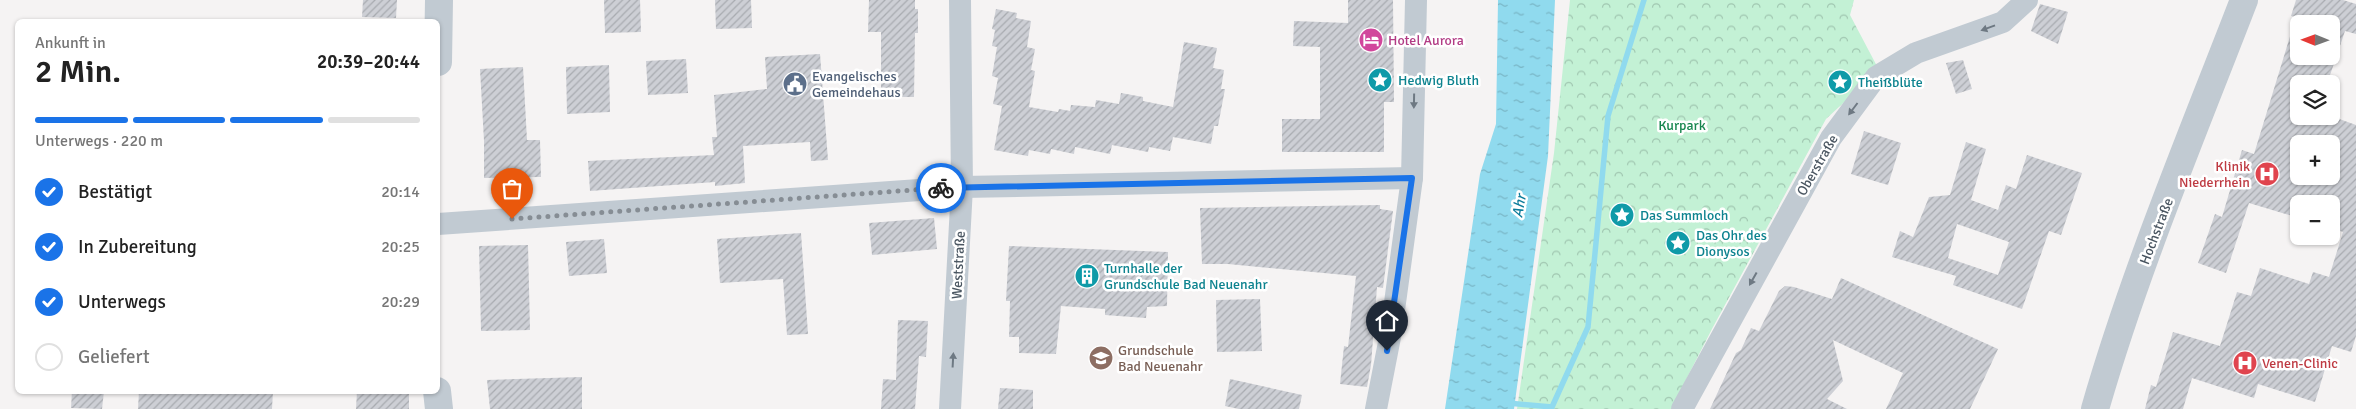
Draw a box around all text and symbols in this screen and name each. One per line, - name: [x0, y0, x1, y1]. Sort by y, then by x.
- north arrow: [2290, 15, 2340, 65]
- map controls: [2290, 15, 2340, 245]
- one-way arrow: [1980, 24, 1995, 32]
- hotel icon: Hotel Aurora: [1358, 27, 1384, 53]
- place label: Hotel Aurora: [1388, 32, 1464, 49]
- text: Ankunft in: [35, 33, 106, 53]
- text: 20:39–20:44: [317, 50, 420, 74]
- text: 2 Min.: [35, 52, 121, 91]
- place icon: Hedwig Bluth: [1367, 67, 1393, 93]
- place label: Evangelisches Gemeindehaus: [812, 68, 901, 101]
- place icon: Theißblüte: [1827, 69, 1853, 95]
- public building icon: Evangelisches Gemeindehaus: [782, 71, 808, 97]
- place label: Hedwig Bluth: [1398, 72, 1479, 89]
- place label: Theißblüte: [1858, 74, 1923, 91]
- button: layers: [2290, 75, 2340, 125]
- one-way arrow: [1410, 93, 1418, 109]
- one-way arrow: [1847, 102, 1858, 115]
- park label: Kurpark: [1658, 117, 1706, 134]
- text: Unterwegs · 220 m: [35, 131, 163, 151]
- street label: Oberstraße: [1793, 132, 1842, 199]
- button: +: [2290, 135, 2340, 185]
- place label: Klinik Niederrhein: [2179, 158, 2250, 191]
- hospital icon: Klinik Niederrhein: [2254, 161, 2280, 187]
- courier: [916, 163, 966, 213]
- pin: [491, 168, 533, 219]
- icon: bike: [927, 174, 955, 202]
- icon: bag: [498, 175, 526, 203]
- icon: check: [35, 178, 63, 206]
- text: Bestätigt: [78, 180, 152, 204]
- text: 20:14: [381, 182, 420, 202]
- water label: Ahr: [1508, 191, 1530, 219]
- button: −: [2290, 195, 2340, 245]
- street label: Hochstraße: [2136, 196, 2177, 267]
- place icon: Das Summloch: [1609, 202, 1635, 228]
- place label: Das Summloch: [1640, 207, 1728, 224]
- place label: Das Ohr des Dionysos: [1696, 227, 1767, 260]
- street label: Weststraße: [948, 230, 969, 300]
- place icon: Das Ohr des Dionysos: [1665, 230, 1691, 256]
- icon: check: [35, 233, 63, 261]
- text: In Zubereitung: [78, 235, 197, 259]
- text: 20:25: [381, 237, 420, 257]
- place label: Turnhalle der Grundschule Bad Neuenahr: [1104, 260, 1268, 293]
- building icon: Turnhalle der Grundschule Bad Neuenahr: [1074, 263, 1100, 289]
- one-way arrow: [1749, 272, 1757, 286]
- icon: check: [35, 288, 63, 316]
- text: Unterwegs: [78, 290, 166, 314]
- text: 20:29: [381, 292, 420, 312]
- pin: [1366, 300, 1408, 351]
- icon: home: [1373, 307, 1401, 335]
- place label: Grundschule Bad Neuenahr: [1118, 342, 1204, 375]
- text: Geliefert: [78, 345, 150, 369]
- school or university icon: Grundschule Bad Neuenahr: [1088, 345, 1114, 371]
- hospital icon: Venen-Clinic: [2232, 350, 2258, 376]
- one-way arrow: [949, 352, 957, 368]
- place label: Venen-Clinic: [2262, 355, 2338, 372]

